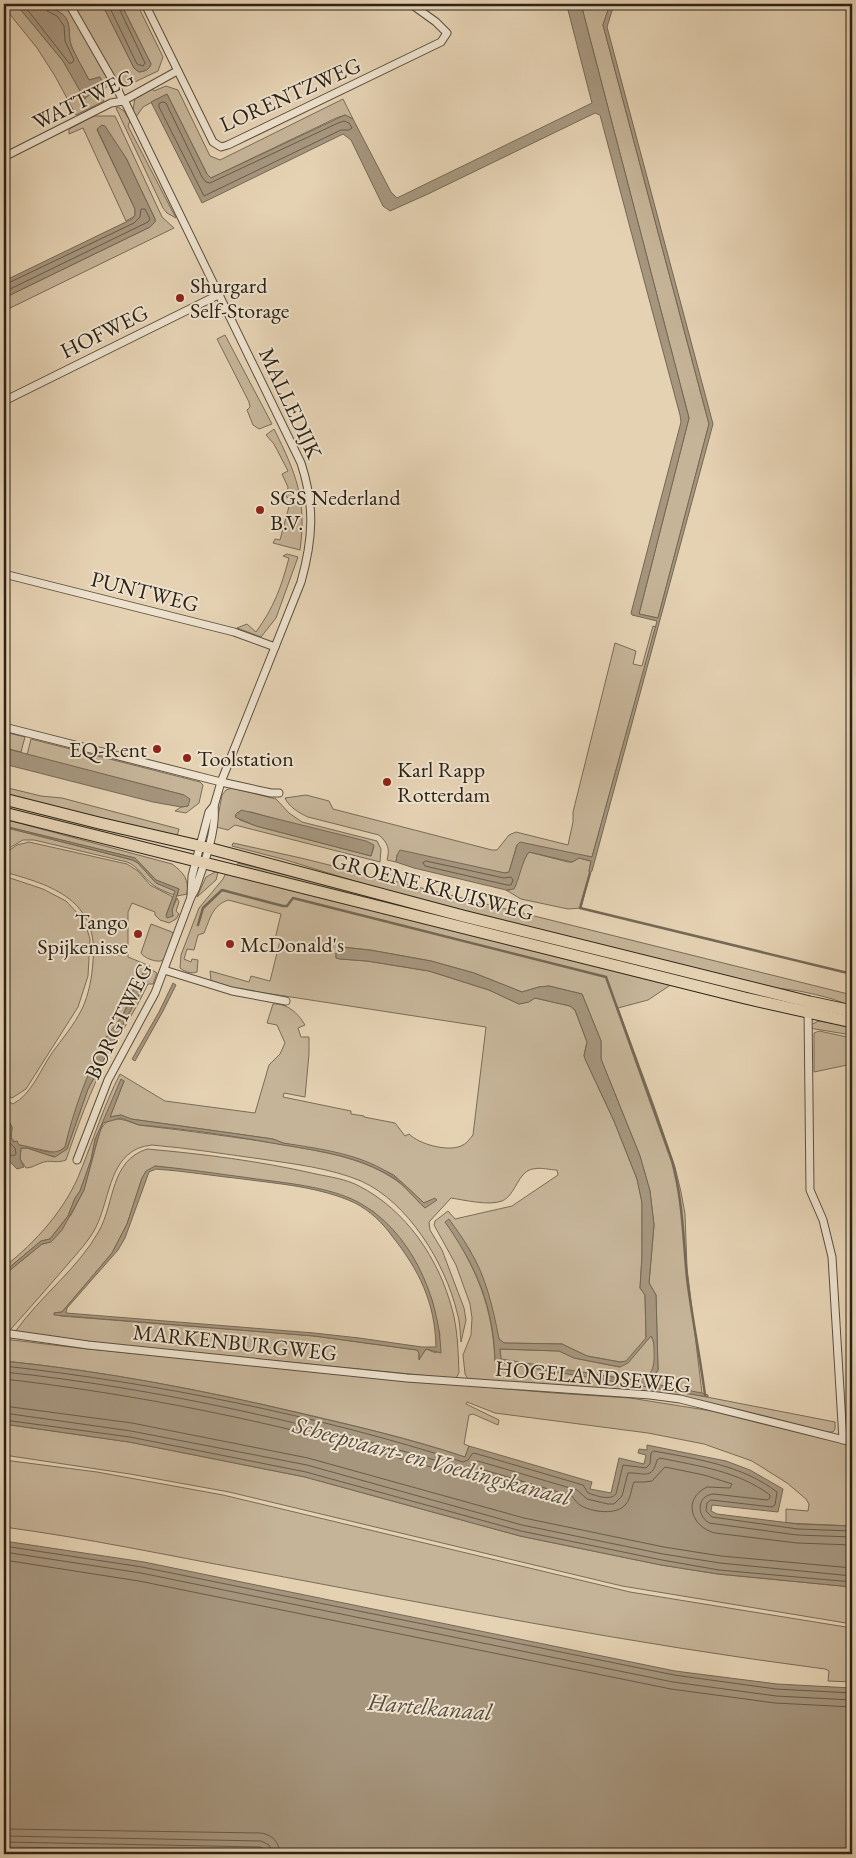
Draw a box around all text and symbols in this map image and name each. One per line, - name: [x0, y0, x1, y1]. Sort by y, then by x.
- street label: LORENTZWEG: [215, 50, 365, 139]
- street label: WATTWEG: [28, 62, 139, 136]
- place label: Shurgard Self-Storage: [190, 271, 290, 325]
- marker: Shurgard Self-Storage: [174, 292, 186, 304]
- street label: HOFWEG: [55, 298, 153, 365]
- street label: MALLEDIJK: [252, 343, 329, 464]
- place label: SGS Nederland B.V.: [270, 483, 401, 537]
- marker: SGS Nederland B.V.: [254, 504, 266, 516]
- street label: PUNTWEG: [88, 564, 202, 619]
- place label: EQ-Rent: [69, 735, 147, 764]
- marker: EQ-Rent: [151, 743, 163, 755]
- place label: Toolstation: [197, 744, 294, 773]
- marker: Toolstation: [181, 752, 193, 764]
- place label: Karl Rapp Rotterdam: [397, 755, 490, 809]
- marker: Karl Rapp Rotterdam: [381, 776, 393, 788]
- street label: GROENE KRUISWEG: [328, 846, 537, 927]
- place label: Tango Spijkenisse: [37, 907, 128, 961]
- marker: Tango Spijkenisse: [132, 928, 144, 940]
- place label: McDonald's: [240, 930, 344, 959]
- marker: McDonald's: [224, 938, 236, 950]
- street label: BORGTWEG: [78, 958, 159, 1084]
- street label: MARKENBURGWEG: [131, 1317, 338, 1368]
- street label: HOGELANDSEWEG: [494, 1353, 692, 1400]
- water label: Scheepvaart- en Voedingskanaal: [289, 1408, 576, 1513]
- water label: Hartelkanaal: [366, 1686, 494, 1727]

